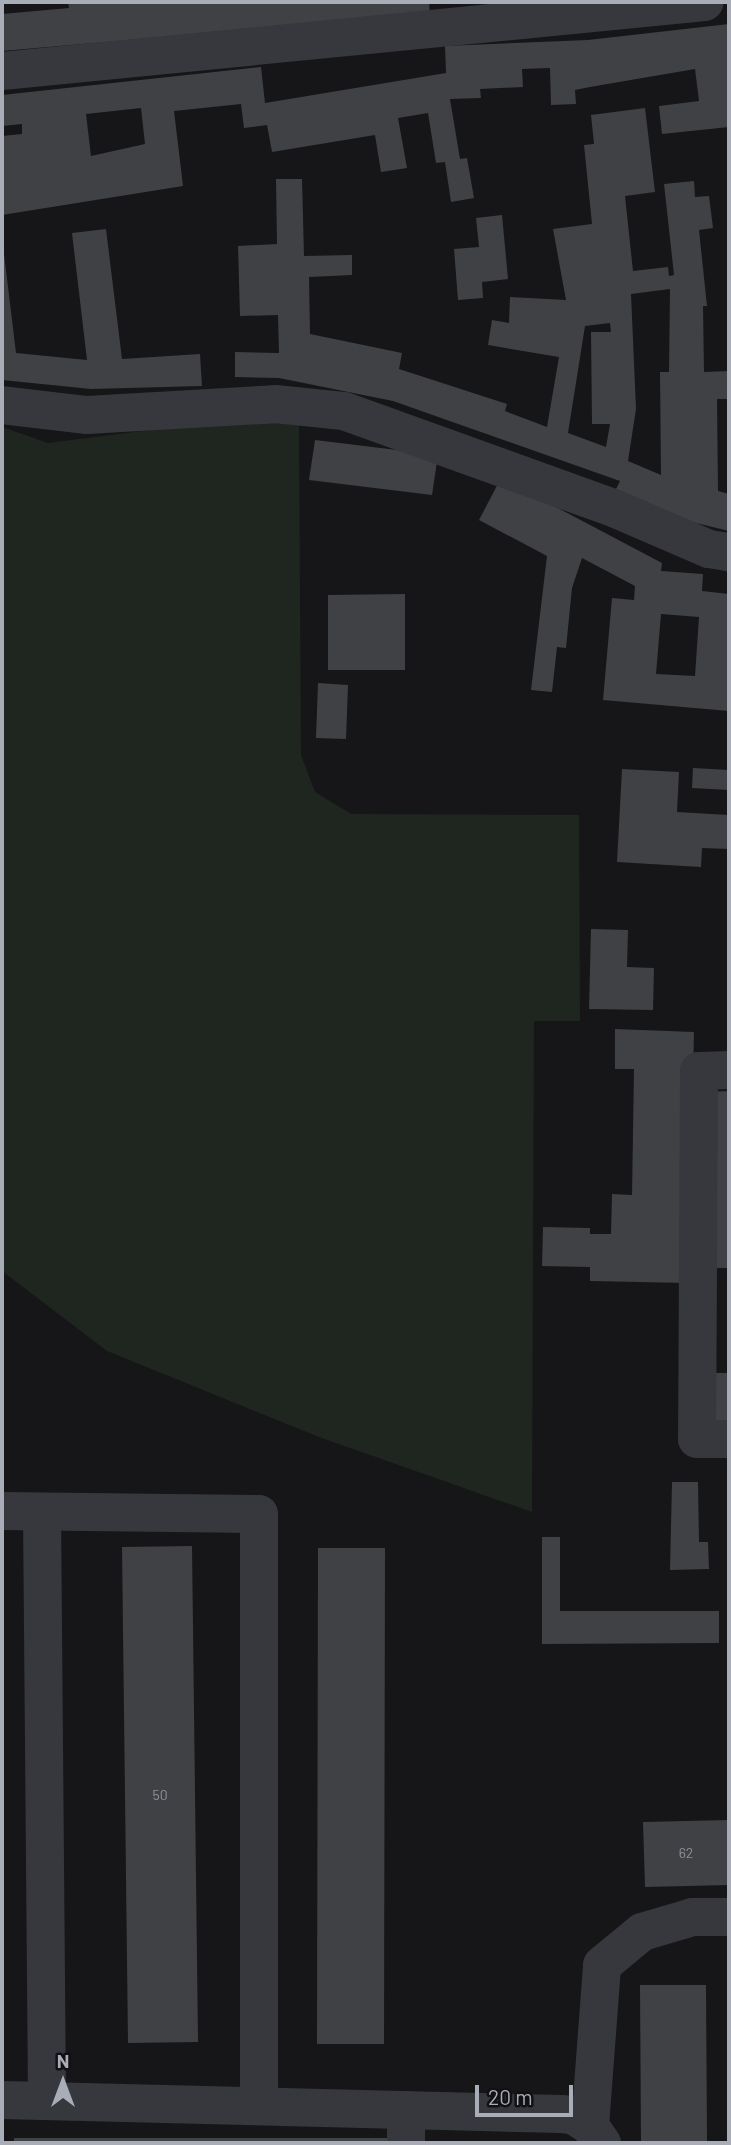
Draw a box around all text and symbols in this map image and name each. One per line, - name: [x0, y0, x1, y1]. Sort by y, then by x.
- house number: 50: [152, 1787, 168, 1803]
- house number: 62: [679, 1845, 693, 1861]
- north arrow: [28, 2047, 98, 2117]
- text: N: [57, 2049, 69, 2072]
- scale bar: [479, 2072, 577, 2116]
- text: 20 m: [488, 2084, 533, 2109]

